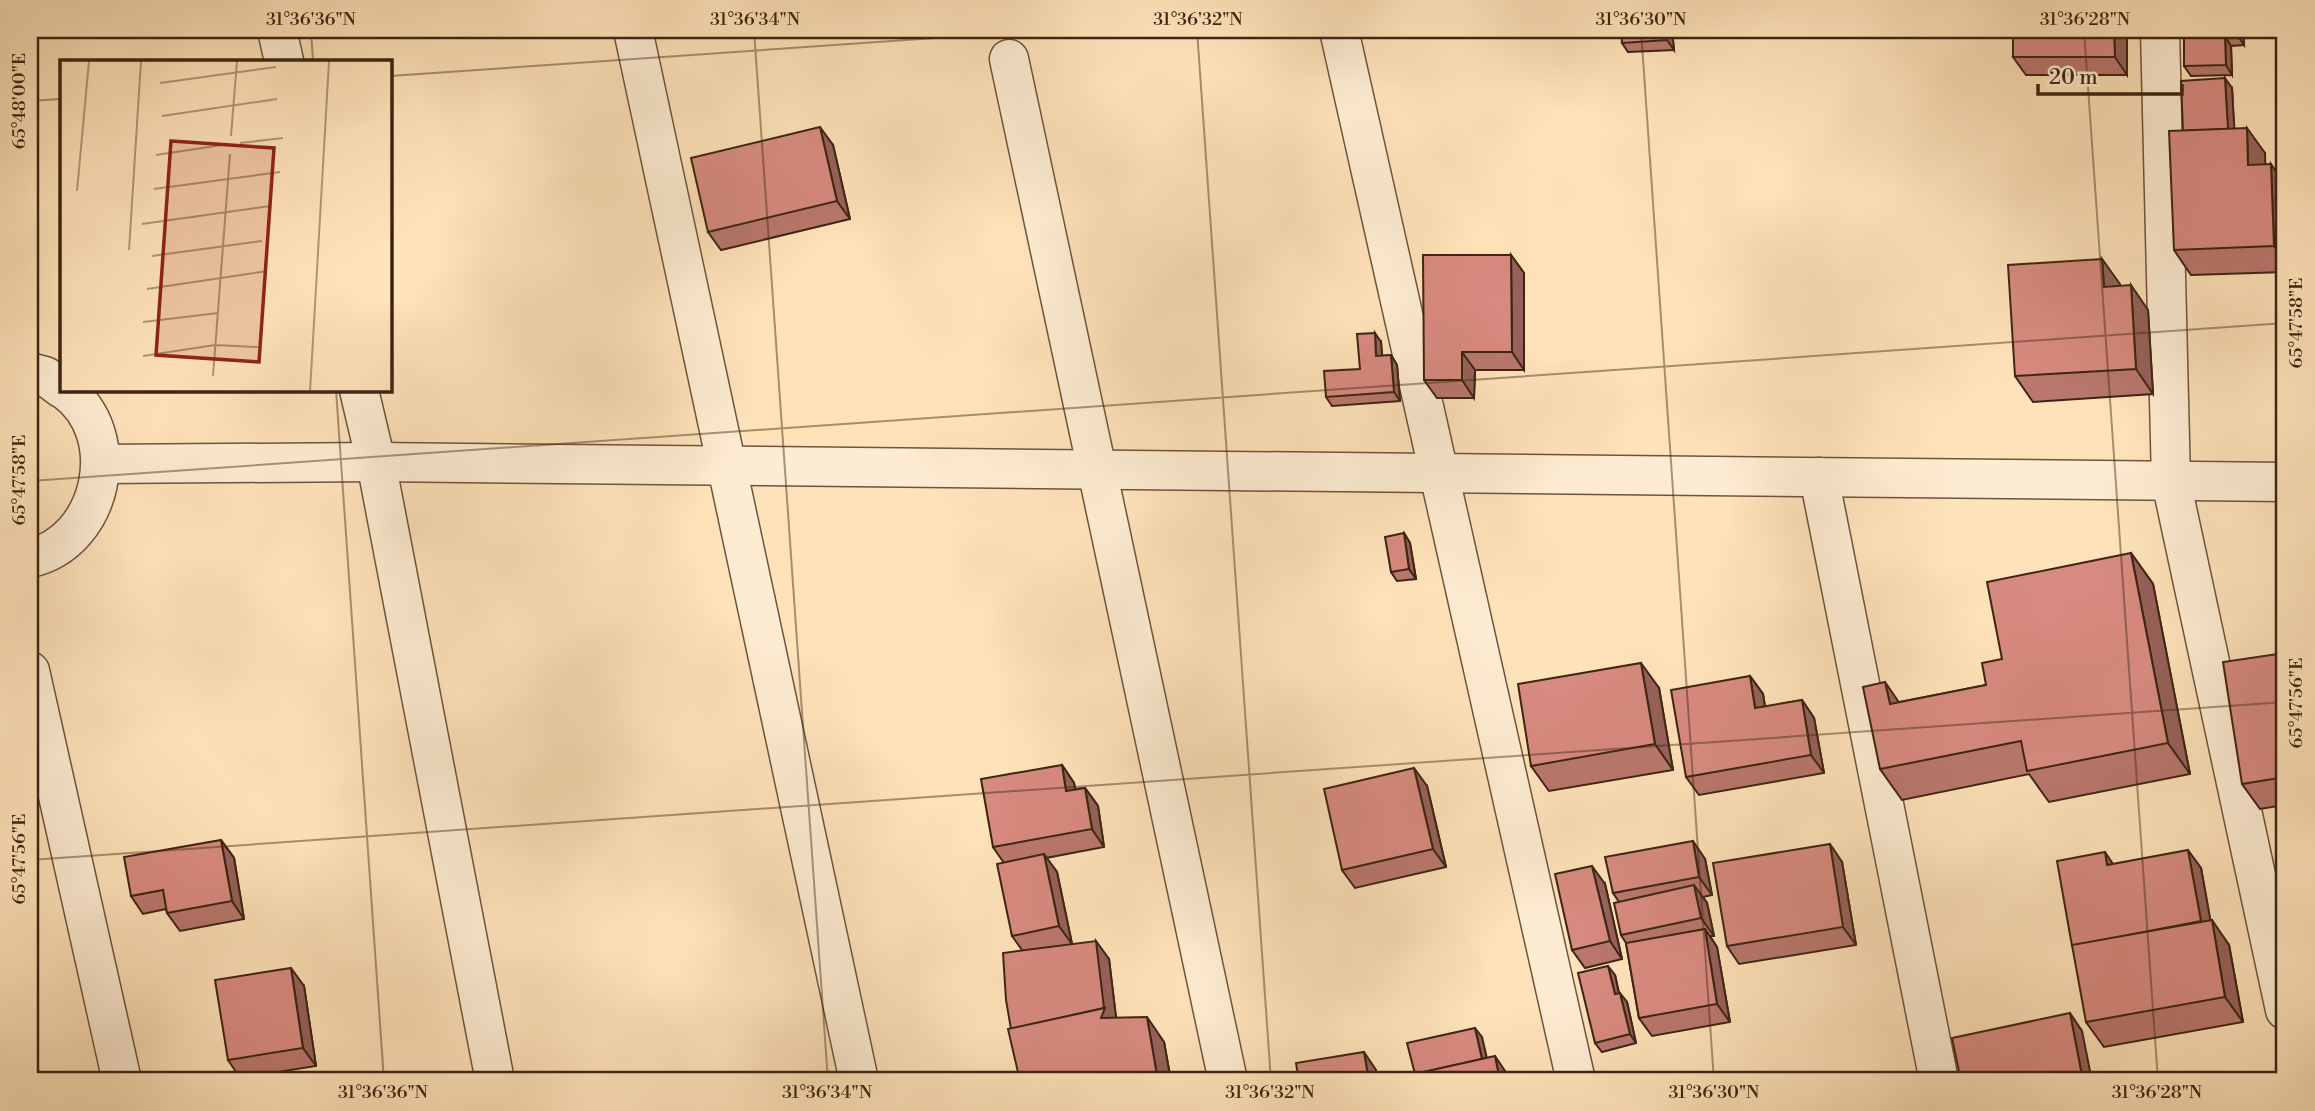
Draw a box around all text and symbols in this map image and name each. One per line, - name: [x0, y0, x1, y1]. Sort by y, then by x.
- text: 31°36'36"N: [266, 8, 357, 31]
- text: 31°36'34"N: [710, 8, 801, 31]
- text: 31°36'32"N: [1153, 8, 1243, 31]
- text: 31°36'30"N: [1595, 8, 1687, 31]
- text: 31°36'28"N: [2040, 8, 2131, 31]
- scale bar: [2038, 52, 2182, 96]
- text: 65°48'00"E: [8, 53, 31, 149]
- inset map: [60, 60, 392, 392]
- text: 20 m: [2049, 65, 2098, 91]
- text: 65°47'58"E: [2285, 278, 2308, 368]
- text: 65°47'58"E: [8, 435, 31, 525]
- text: 65°47'56"E: [2285, 658, 2308, 748]
- text: 65°47'56"E: [8, 814, 31, 904]
- text: 31°36'36"N: [338, 1081, 429, 1104]
- text: 31°36'34"N: [782, 1081, 873, 1104]
- text: 31°36'32"N: [1225, 1081, 1315, 1104]
- text: 31°36'30"N: [1668, 1081, 1760, 1104]
- text: 31°36'28"N: [2112, 1081, 2203, 1104]

